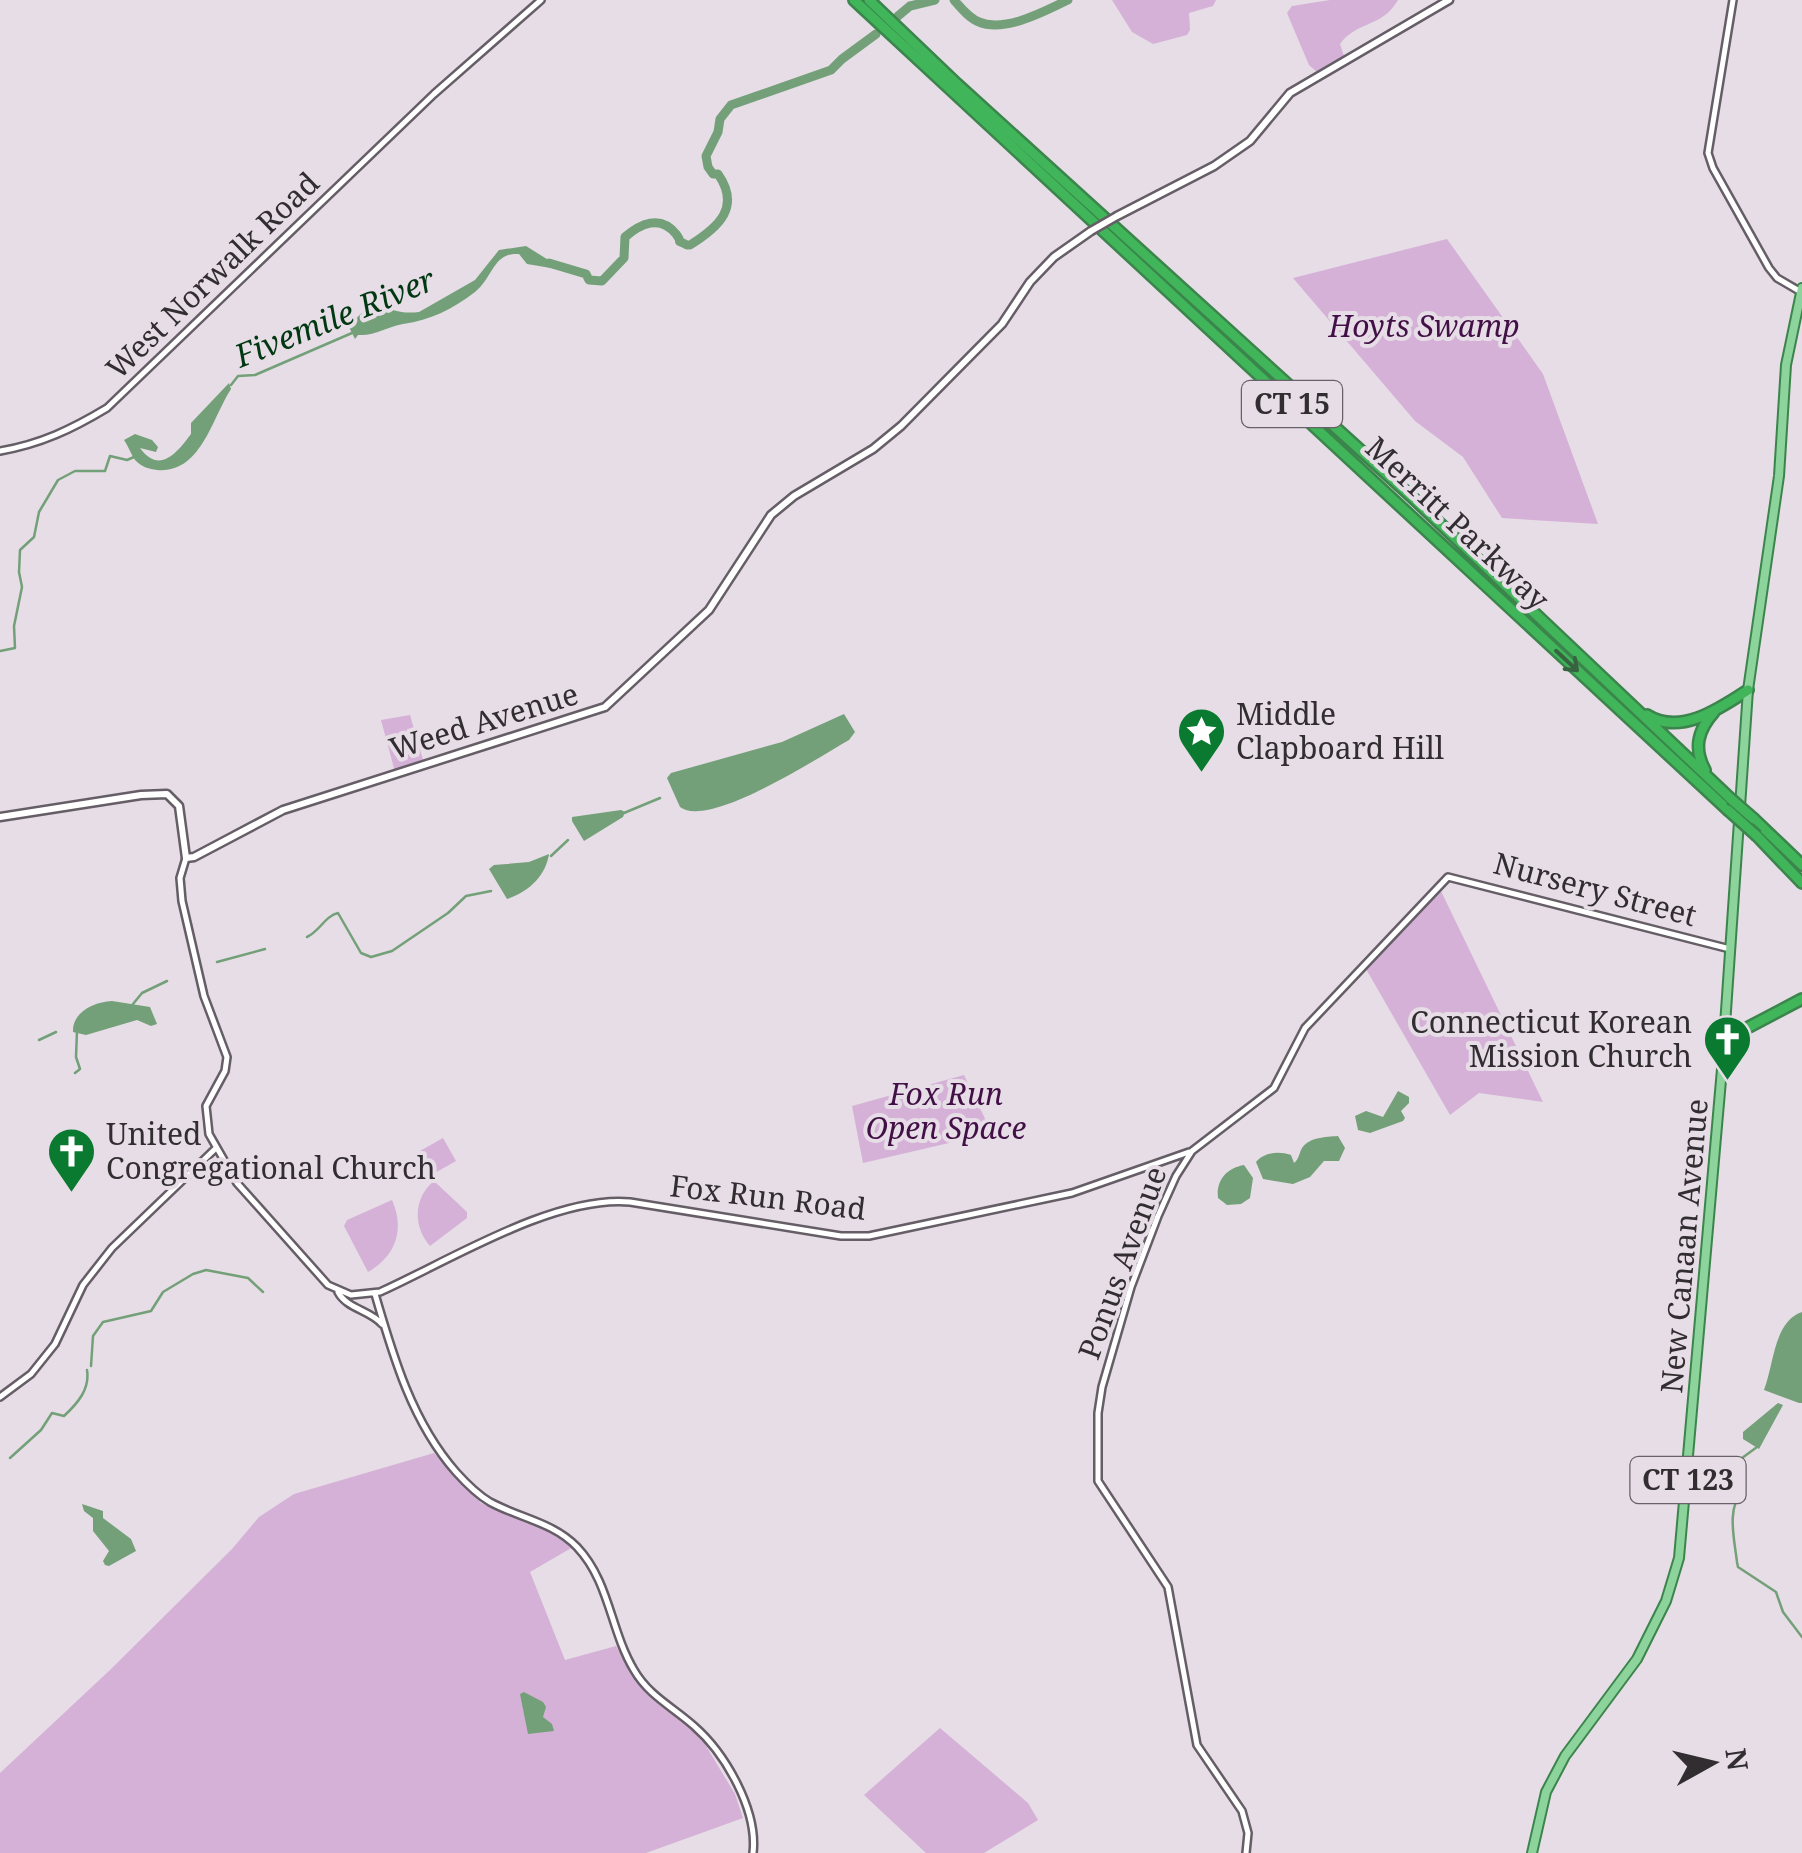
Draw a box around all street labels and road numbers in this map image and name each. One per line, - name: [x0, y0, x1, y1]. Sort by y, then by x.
- street label: West Norwalk Road: [96, 162, 327, 387]
- road number: CT 15: [1242, 381, 1342, 427]
- street label: Merritt Parkway: [1357, 427, 1559, 619]
- street label: Weed Avenue: [384, 672, 583, 769]
- street label: Nursery Street: [1490, 842, 1701, 935]
- street label: New Canaan Avenue: [1650, 1097, 1717, 1395]
- street label: Ponus Avenue: [1068, 1160, 1175, 1365]
- street label: Fox Run Road: [668, 1164, 869, 1229]
- road number: CT 123: [1630, 1457, 1746, 1503]

